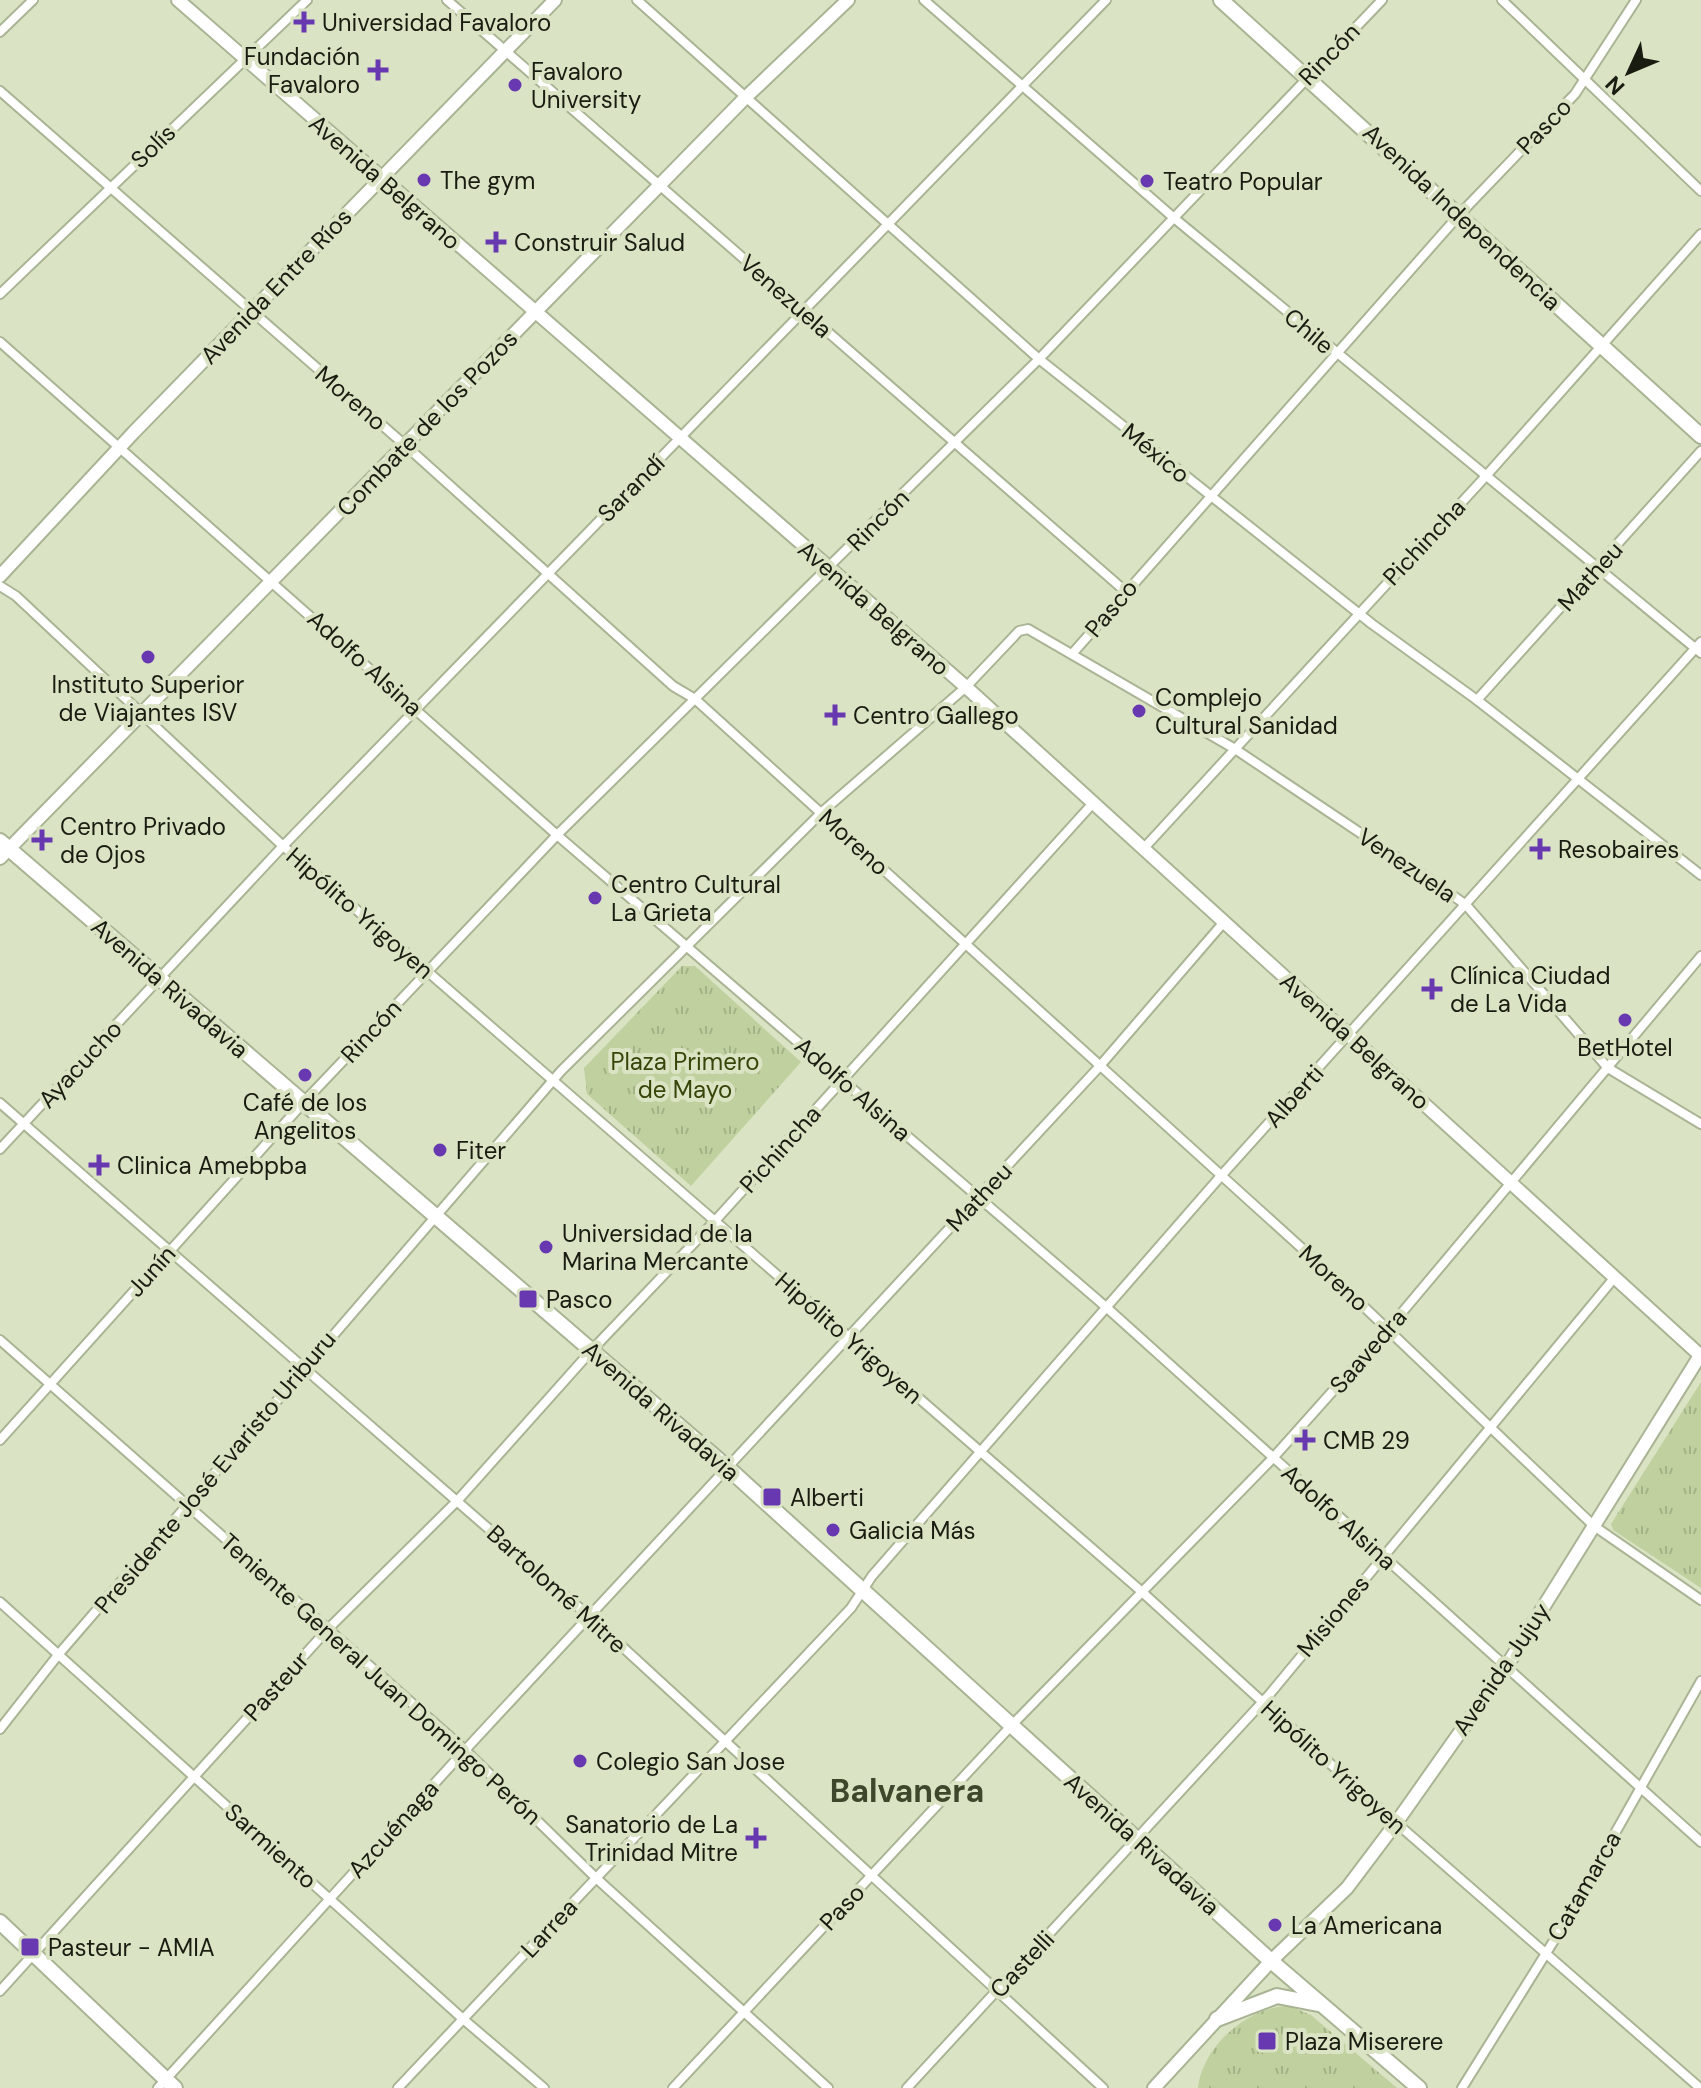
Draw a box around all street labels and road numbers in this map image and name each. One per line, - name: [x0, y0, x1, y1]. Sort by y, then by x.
- street label: Rincón: [1292, 16, 1366, 92]
- street label: Pasco: [1510, 91, 1578, 161]
- street label: Avenida Belgrano: [303, 108, 467, 256]
- street label: Solís: [124, 117, 182, 175]
- street label: Avenida Independencia: [1356, 117, 1568, 317]
- street label: Avenida Entre Ríos: [193, 201, 359, 371]
- street label: Venezuela: [733, 247, 839, 345]
- street label: Chile: [1278, 301, 1340, 361]
- street label: Combate de los Pozos: [330, 323, 524, 523]
- street label: Moreno: [309, 359, 393, 437]
- street label: México: [1116, 416, 1196, 490]
- street label: Sarandí: [591, 447, 672, 528]
- street label: Rincón: [840, 482, 916, 558]
- street label: Pichincha: [1376, 492, 1472, 592]
- street label: Avenida Belgrano: [792, 534, 956, 682]
- street label: Matheu: [1551, 535, 1629, 617]
- street label: Pasco: [1078, 573, 1144, 643]
- street label: Adolfo Alsina: [301, 603, 429, 723]
- street label: Moreno: [813, 802, 895, 882]
- street label: Venezuela: [1352, 821, 1462, 909]
- street label: Hipólito Yrigoyen: [280, 840, 440, 986]
- street label: Avenida Rivadavia: [85, 911, 255, 1065]
- street label: Avenida Belgrano: [1274, 966, 1436, 1116]
- street label: Rincón: [334, 993, 408, 1069]
- street label: Ayacucho: [31, 1013, 129, 1115]
- street label: Adolfo Alsina: [788, 1030, 918, 1148]
- street label: Alberti: [1258, 1058, 1330, 1134]
- street label: Pichincha: [733, 1099, 827, 1199]
- street label: Matheu: [939, 1156, 1019, 1238]
- street label: Moreno: [1293, 1238, 1375, 1318]
- street label: Junín: [120, 1239, 182, 1303]
- street label: Hipólito Yrigoyen: [769, 1265, 929, 1411]
- street label: Saavedra: [1323, 1302, 1413, 1400]
- street label: Presidente José Evaristo Uriburu: [87, 1324, 343, 1620]
- street label: Avenida Rivadavia: [576, 1334, 746, 1488]
- street label: Adolfo Alsina: [1275, 1457, 1403, 1577]
- street label: Bartolomé Mitre: [480, 1518, 634, 1660]
- street label: Teniente General Juan Domingo Perón: [214, 1527, 548, 1831]
- street label: Misiones: [1290, 1569, 1376, 1663]
- street label: Avenida Jujuy: [1445, 1597, 1557, 1741]
- street label: Pasteur: [237, 1645, 315, 1727]
- street label: Hipólito Yrigoyen: [1255, 1693, 1413, 1841]
- street label: Avenida Rivadavia: [1058, 1766, 1226, 1922]
- street label: Azcuénaga: [341, 1774, 445, 1884]
- street label: Sarmiento: [218, 1796, 324, 1896]
- street label: Catamarca: [1540, 1825, 1628, 1947]
- street label: Paso: [813, 1877, 871, 1937]
- street label: Larrea: [514, 1892, 584, 1964]
- street label: Castelli: [983, 1924, 1061, 2004]

